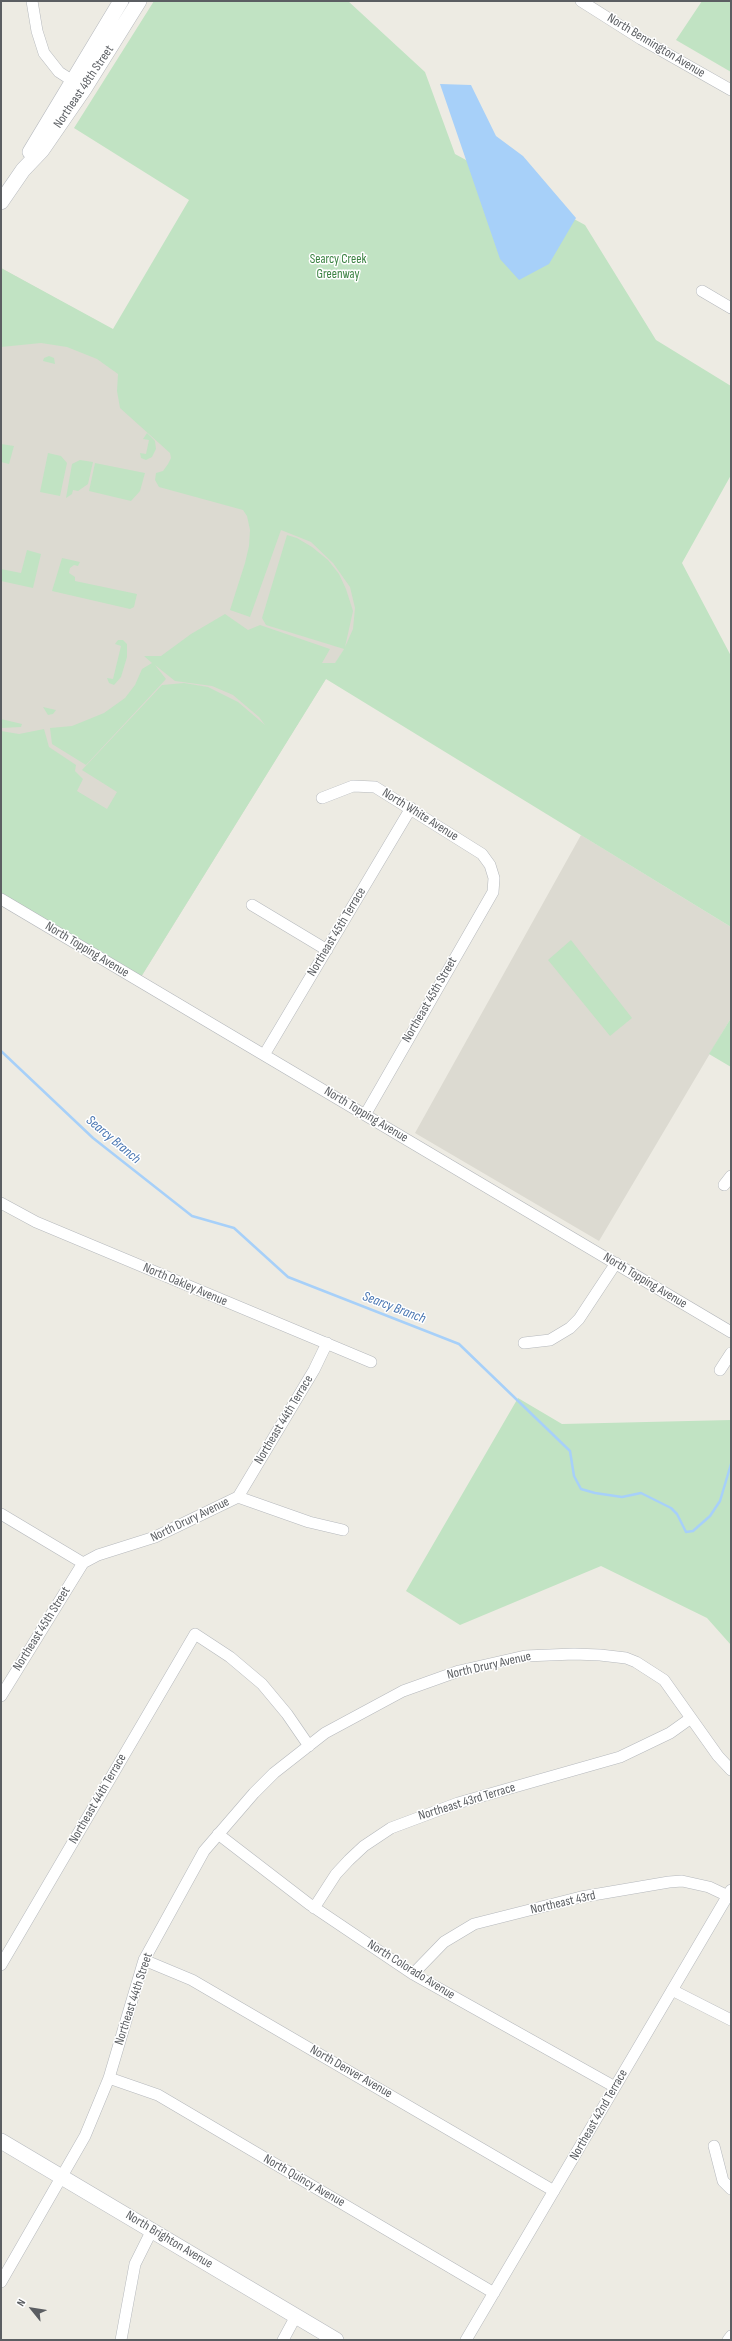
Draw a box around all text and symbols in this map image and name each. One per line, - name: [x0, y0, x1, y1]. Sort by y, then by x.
- street label: North Bennington Avenue: [604, 11, 708, 81]
- street label: Northeast 48th Street: [51, 43, 117, 131]
- park label: Searcy Creek Greenway: [310, 252, 366, 283]
- street label: North White Avenue: [379, 785, 461, 845]
- street label: Northeast 45th Terrace: [304, 885, 370, 979]
- street label: North Topping Avenue: [42, 919, 132, 981]
- street label: Northeast 45th Street: [399, 954, 461, 1046]
- street label: North Topping Avenue: [321, 1084, 411, 1146]
- water label: Searcy Branch: [82, 1112, 144, 1168]
- street label: North Topping Avenue: [600, 1250, 690, 1312]
- street label: North Oakley Avenue: [140, 1260, 230, 1310]
- water label: Searcy Branch: [360, 1288, 428, 1328]
- street label: Northeast 44th Terrace: [251, 1373, 317, 1467]
- street label: North Drury Avenue: [148, 1494, 232, 1546]
- street label: Northeast 45th Street: [10, 1584, 74, 1674]
- street label: North Drury Avenue: [445, 1649, 533, 1683]
- street label: Northeast 44th Terrace: [66, 1751, 130, 1847]
- street label: Northeast 43rd Terrace: [417, 1780, 517, 1824]
- street label: Northeast 43rd: [529, 1888, 597, 1918]
- street label: North Colorado Avenue: [364, 1937, 458, 2003]
- street label: Northeast 44th Street: [112, 1951, 156, 2047]
- street label: North Denver Avenue: [307, 2042, 395, 2102]
- street label: Northeast 42nd Terrace: [567, 2067, 631, 2163]
- street label: North Quincy Avenue: [261, 2151, 347, 2211]
- street label: North Brighton Avenue: [123, 2208, 215, 2272]
- north arrow: [12, 2289, 52, 2329]
- text: N: [14, 2297, 28, 2309]

